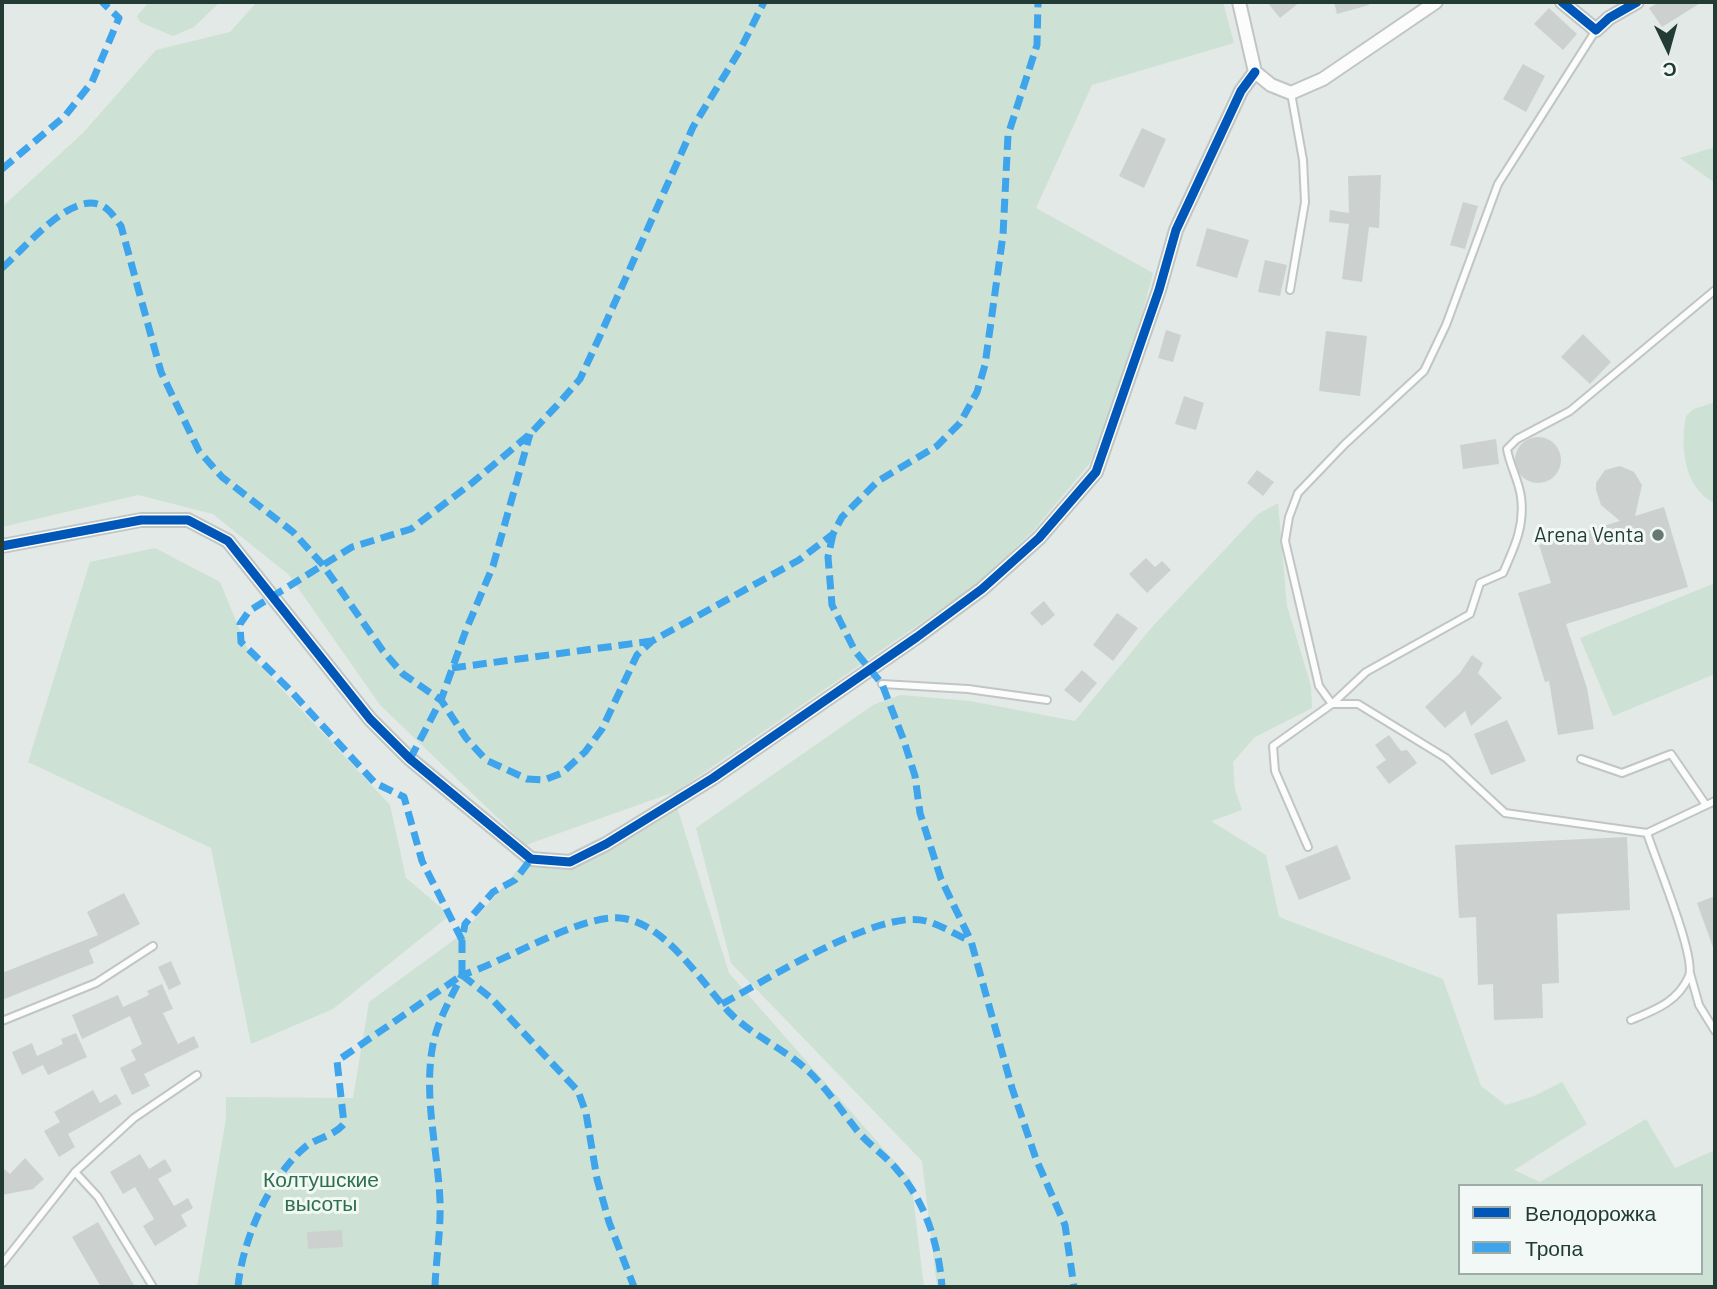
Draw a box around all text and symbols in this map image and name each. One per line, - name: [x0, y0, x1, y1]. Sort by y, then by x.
- north arrow: [1633, 14, 1703, 84]
- text: С: [1662, 58, 1678, 82]
- place label: Arena Venta: [1534, 522, 1644, 548]
- marker: Arena Venta: [1650, 527, 1666, 543]
- park label: Колтушские высоты: [263, 1167, 379, 1217]
- legend: [1458, 1184, 1703, 1275]
- text: Велодорожка: [1525, 1200, 1656, 1225]
- text: Тропа: [1525, 1235, 1583, 1260]

